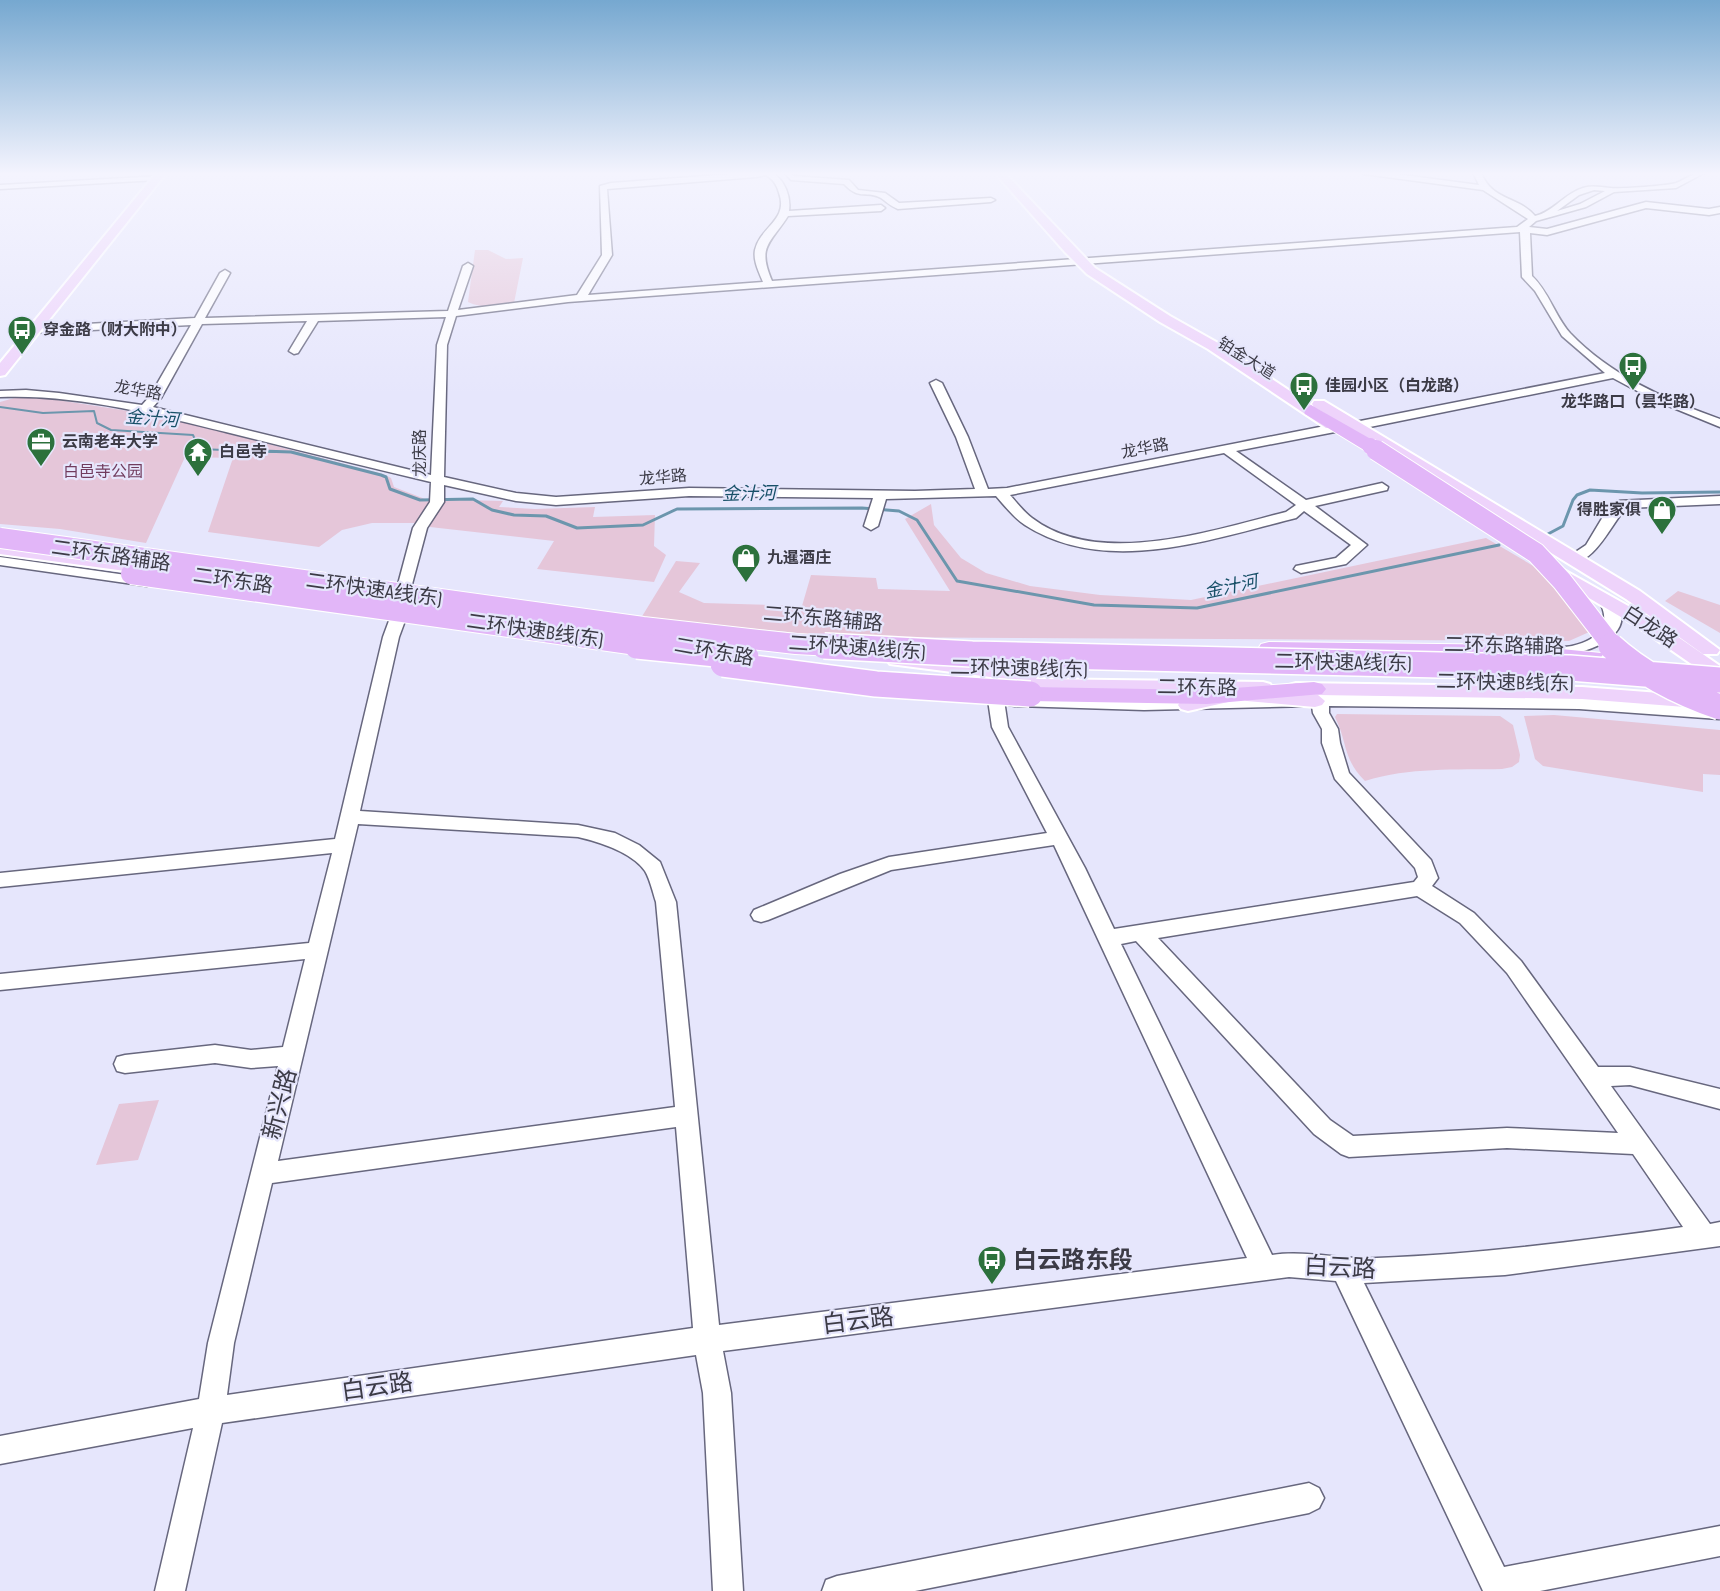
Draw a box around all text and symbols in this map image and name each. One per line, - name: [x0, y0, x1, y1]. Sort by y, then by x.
- bus stop icon: 穿金路（财大附中）: [6, 314, 38, 356]
- place label: 穿金路（财大附中）: [43, 321, 187, 340]
- street label: 铂金大道: [1214, 334, 1278, 384]
- bus stop icon: 龙华路口（昙华路）: [1617, 350, 1649, 392]
- bus stop icon: 佳园小区（白龙路）: [1288, 370, 1320, 412]
- place label: 佳园小区（白龙路）: [1325, 376, 1469, 396]
- street label: 龙华路: [113, 377, 163, 405]
- place label: 龙华路口（昙华路）: [1561, 392, 1705, 412]
- water label: 金汁河: [124, 407, 183, 432]
- office icon: 云南老年大学: [25, 426, 57, 468]
- street label: 龙庆路: [411, 429, 430, 477]
- place label: 云南老年大学: [62, 433, 158, 452]
- street label: 龙华路: [1120, 435, 1170, 463]
- temple icon: 白邑寺: [182, 436, 214, 478]
- place label: 白邑寺: [219, 443, 267, 462]
- park label: 白邑寺公园: [63, 463, 143, 482]
- street label: 龙华路: [638, 466, 688, 490]
- water label: 金汁河: [722, 483, 779, 505]
- shop icon: 得胜家俱: [1646, 494, 1678, 536]
- place label: 得胜家俱: [1576, 501, 1641, 520]
- street label: 二环东路辅路: [50, 536, 172, 576]
- shop icon: 九暹酒庄: [730, 542, 762, 584]
- place label: 九暹酒庄: [767, 549, 831, 568]
- street label: 二环东路: [192, 564, 274, 598]
- street label: 二环快速A线(东): [304, 569, 444, 611]
- water label: 金汁河: [1202, 570, 1263, 603]
- street label: 白龙路: [1618, 601, 1682, 653]
- street label: 二环东路辅路: [762, 602, 884, 636]
- street label: 二环快速B线(东): [465, 610, 605, 652]
- street label: 二环快速A线(东): [788, 631, 926, 665]
- street label: 二环东路: [673, 633, 755, 671]
- street label: 二环东路辅路: [1444, 633, 1564, 659]
- street label: 二环快速A线(东): [1274, 650, 1412, 676]
- street label: 二环快速B线(东): [950, 656, 1088, 682]
- street label: 二环快速B线(东): [1436, 670, 1574, 696]
- street label: 二环东路: [1157, 675, 1237, 701]
- street label: 新兴路: [257, 1066, 303, 1142]
- bus stop icon: 白云路东段: [976, 1244, 1008, 1286]
- place label: 白云路东段: [1013, 1246, 1133, 1275]
- street label: 白云路: [1303, 1252, 1377, 1284]
- street label: 白云路: [821, 1302, 895, 1340]
- street label: 白云路: [339, 1368, 415, 1406]

